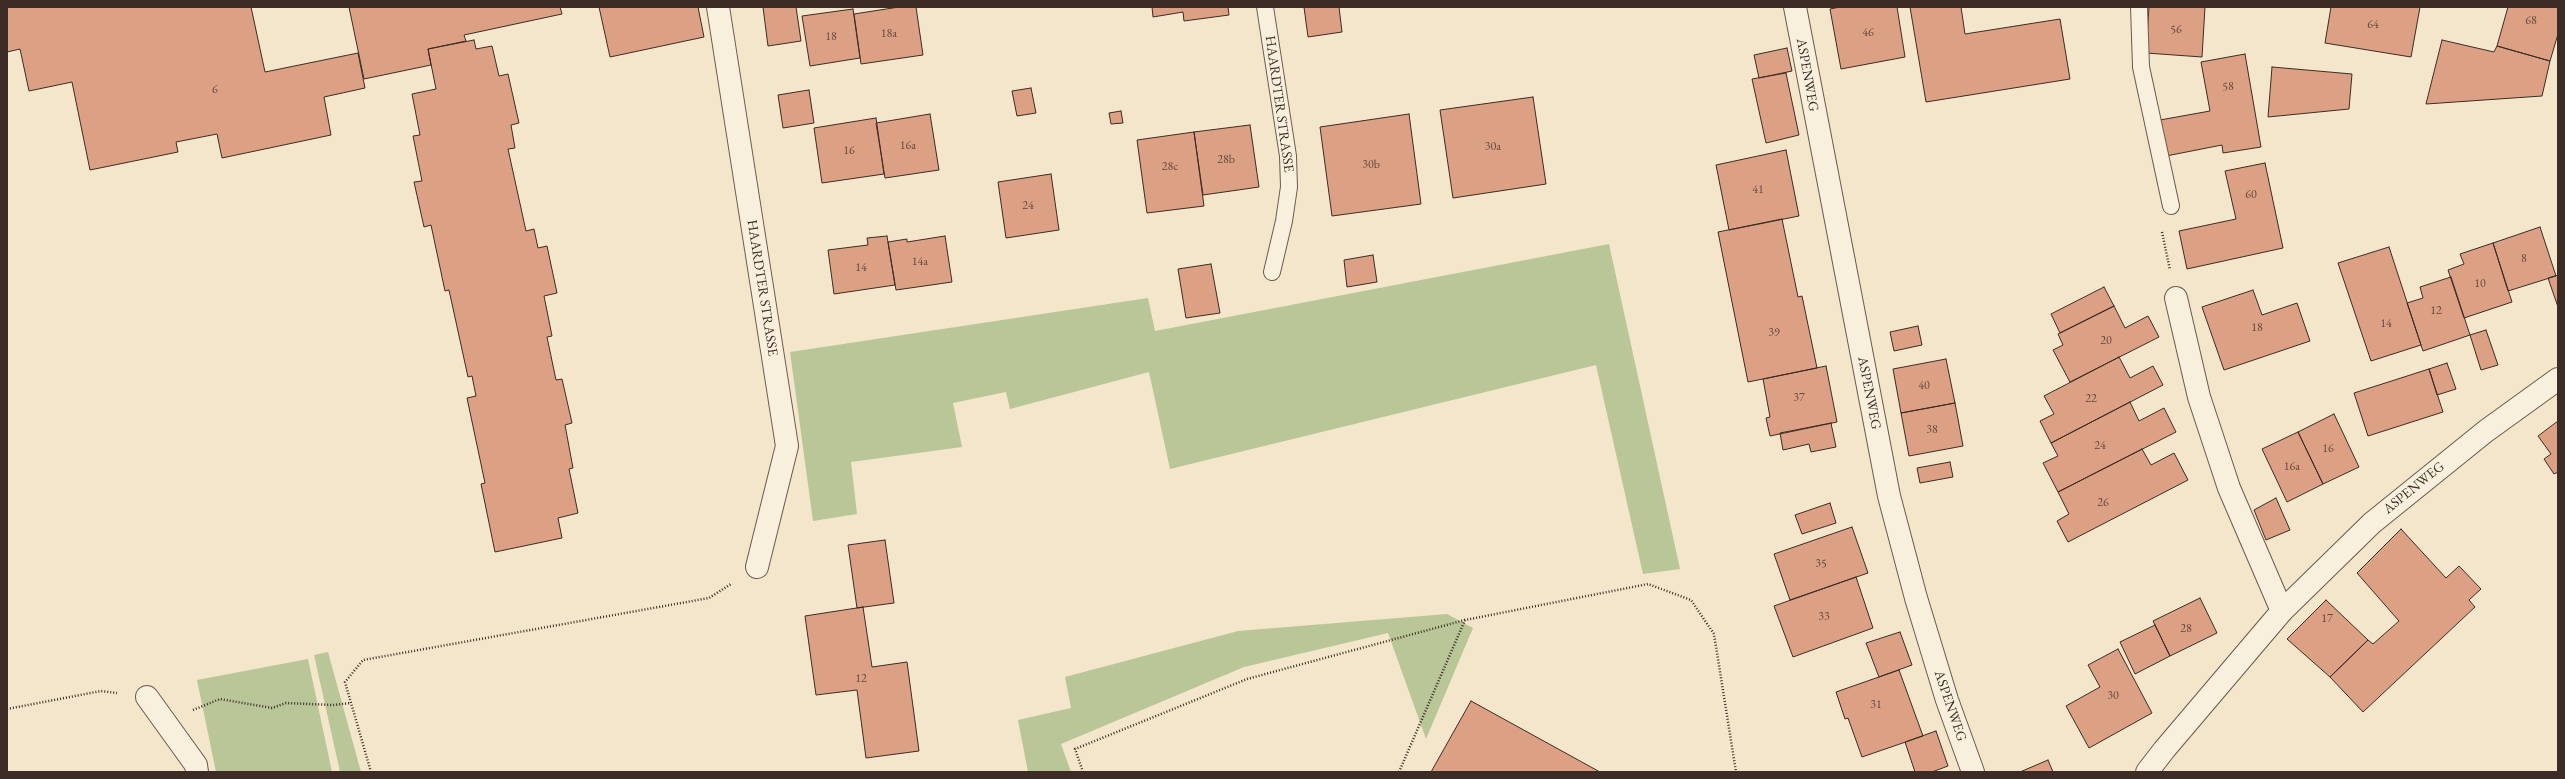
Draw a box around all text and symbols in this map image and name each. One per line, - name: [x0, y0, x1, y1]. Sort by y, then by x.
- house number: 68: [2525, 14, 2537, 28]
- house number: 64: [2367, 18, 2379, 32]
- house number: 56: [2170, 23, 2182, 37]
- house number: 46: [1862, 26, 1874, 40]
- house number: 18a: [881, 27, 897, 41]
- house number: 18: [825, 30, 837, 44]
- street label: HAARDTER STRASSE: [1261, 34, 1297, 174]
- street label: ASPENWEG: [1792, 37, 1822, 113]
- house number: 58: [2222, 80, 2234, 94]
- house number: 6: [212, 83, 218, 97]
- house number: 16a: [900, 139, 916, 153]
- house number: 30a: [1485, 140, 1501, 154]
- house number: 16: [843, 144, 855, 158]
- house number: 28b: [1217, 153, 1235, 167]
- house number: 30b: [1362, 158, 1380, 172]
- house number: 28c: [1162, 160, 1178, 174]
- house number: 41: [1752, 183, 1764, 197]
- house number: 60: [2245, 188, 2257, 202]
- house number: 24: [1022, 199, 1034, 213]
- street label: HAARDTER STRASSE: [743, 219, 781, 357]
- house number: 8: [2521, 252, 2527, 266]
- house number: 14a: [912, 255, 928, 269]
- house number: 14: [855, 261, 867, 275]
- house number: 10: [2474, 277, 2486, 291]
- house number: 12: [2430, 304, 2442, 318]
- house number: 14: [2380, 317, 2392, 331]
- house number: 18: [2251, 321, 2263, 335]
- house number: 39: [1768, 326, 1780, 340]
- house number: 20: [2100, 334, 2112, 348]
- street label: ASPENWEG: [1854, 355, 1884, 431]
- house number: 40: [1918, 379, 1930, 393]
- house number: 37: [1793, 391, 1805, 405]
- house number: 22: [2085, 392, 2097, 406]
- house number: 38: [1926, 423, 1938, 437]
- house number: 24: [2094, 439, 2106, 453]
- house number: 16: [2322, 442, 2334, 456]
- street label: ASPENWEG: [2380, 458, 2448, 518]
- house number: 16a: [2284, 460, 2300, 474]
- house number: 26: [2097, 496, 2109, 510]
- house number: 35: [1815, 557, 1827, 571]
- house number: 33: [1818, 610, 1830, 624]
- house number: 17: [2321, 612, 2333, 626]
- house number: 28: [2180, 622, 2192, 636]
- street label: ASPENWEG: [1930, 668, 1970, 744]
- house number: 12: [855, 672, 867, 686]
- house number: 30: [2107, 689, 2119, 703]
- house number: 31: [1870, 698, 1882, 712]

